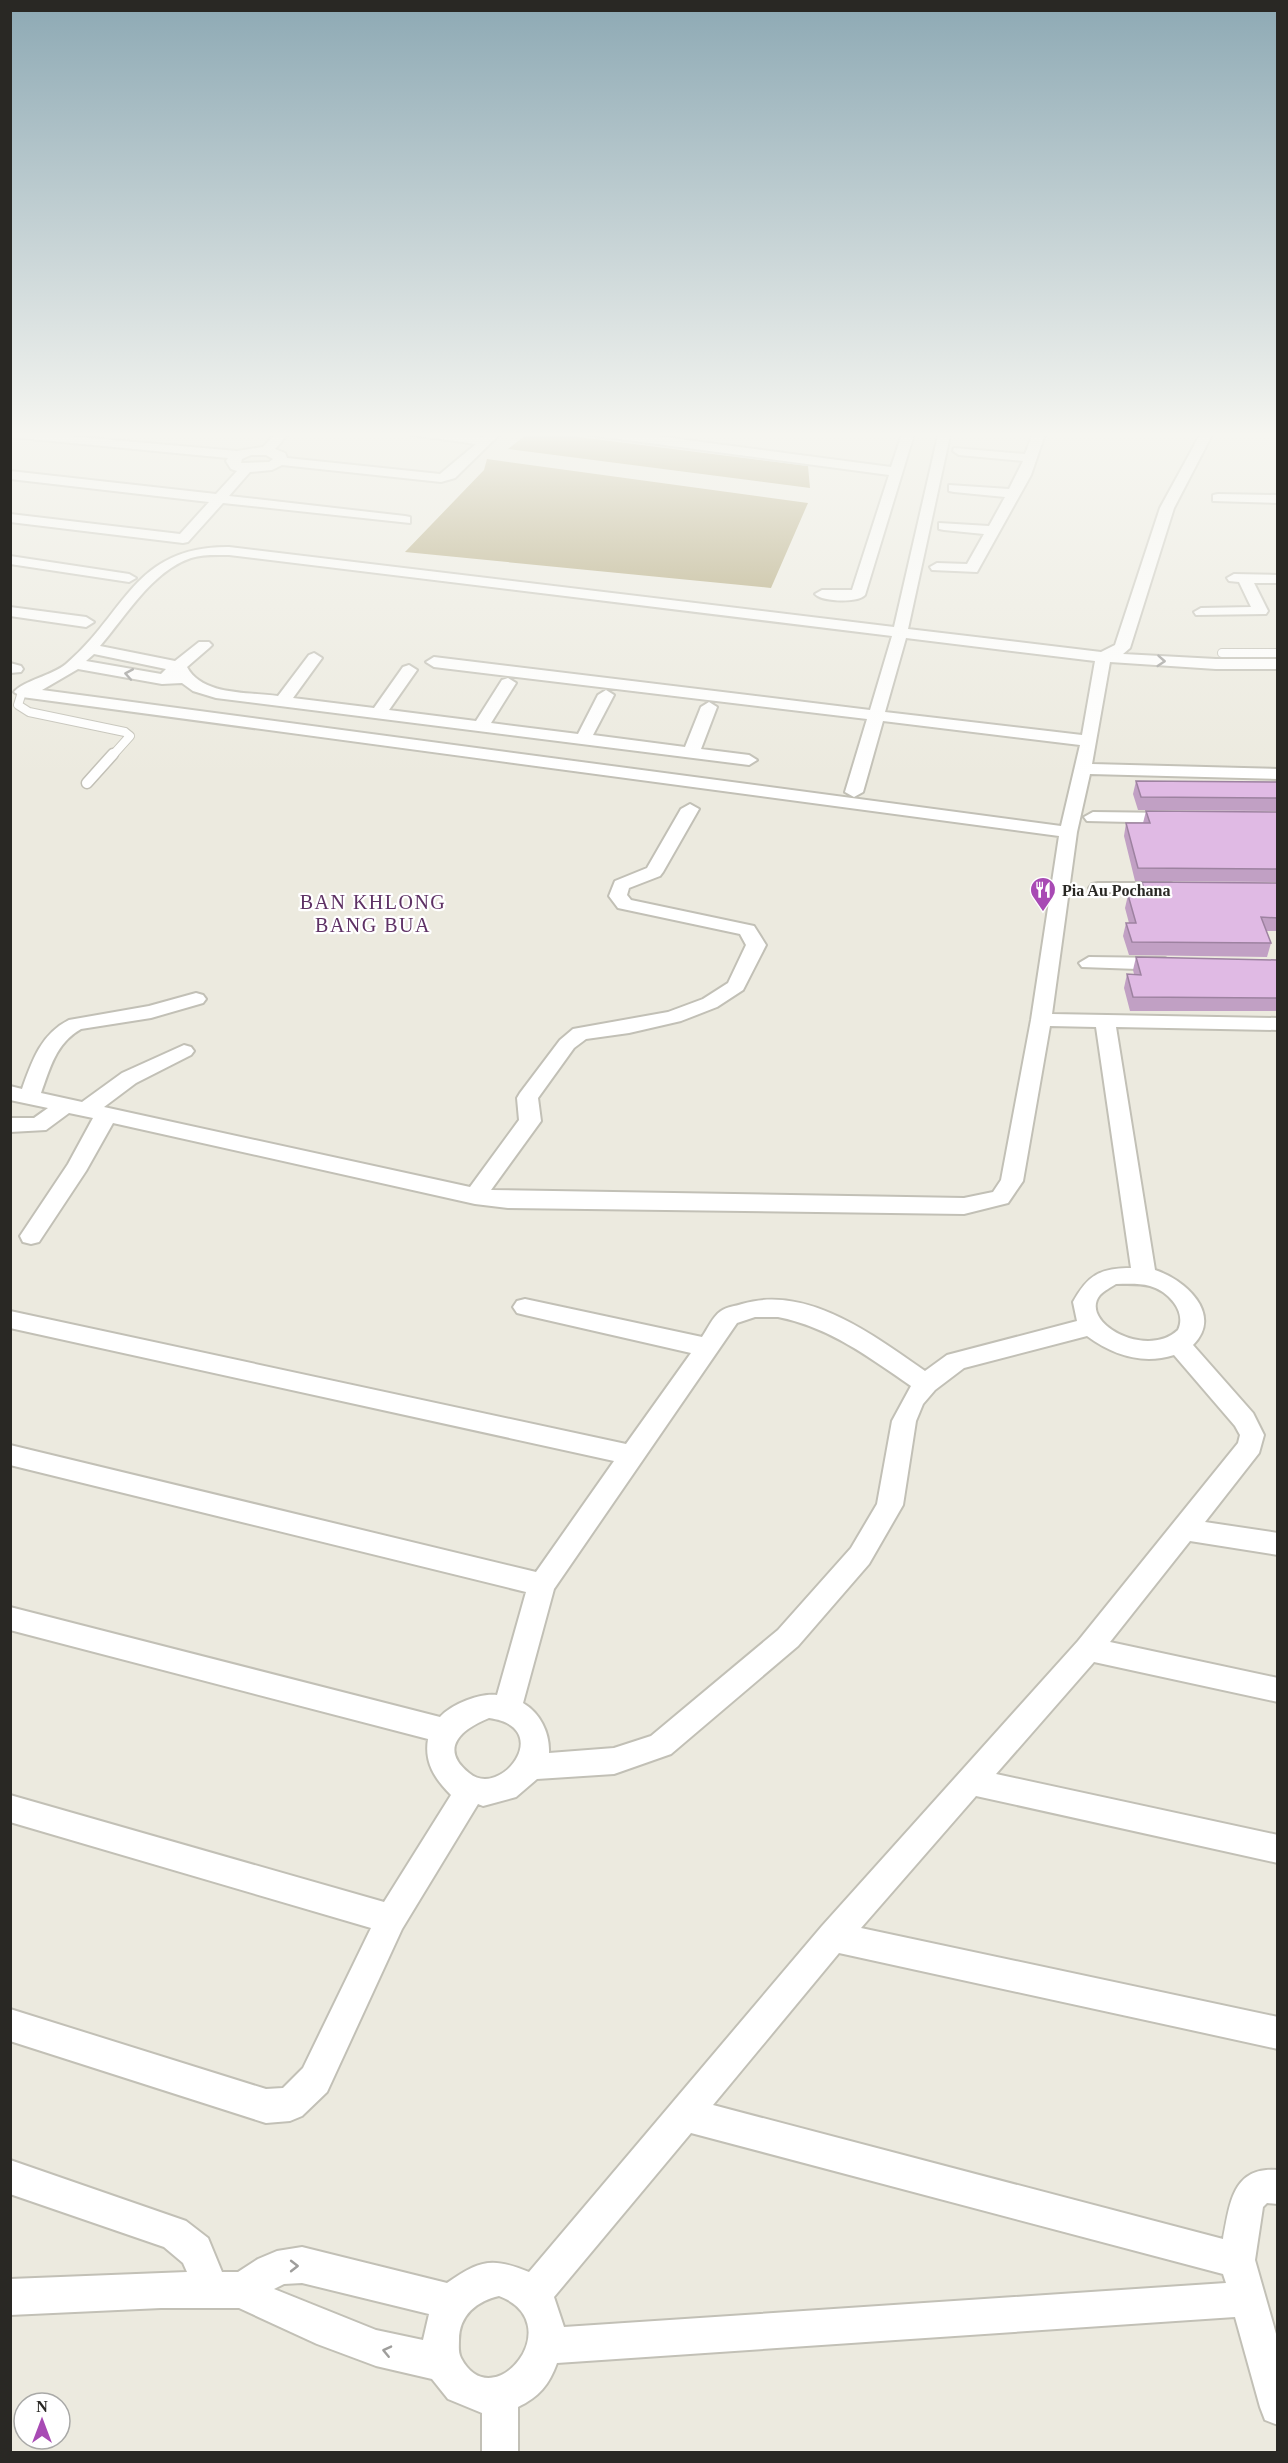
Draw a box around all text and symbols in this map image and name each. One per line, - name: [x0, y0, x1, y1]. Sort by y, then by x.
- one-way arrow: [1157, 654, 1166, 667]
- one-way arrow: [124, 668, 133, 680]
- restaurant icon: Pia Au Pochana: [1028, 875, 1058, 913]
- place label: Pia Au Pochana: [1062, 882, 1170, 899]
- district label: BAN KHLONG BANG BUA: [300, 891, 446, 936]
- one-way arrow: [290, 2260, 299, 2272]
- one-way arrow: [382, 2345, 392, 2358]
- north arrow: [12, 2391, 72, 2451]
- text: N: [36, 2398, 48, 2415]

